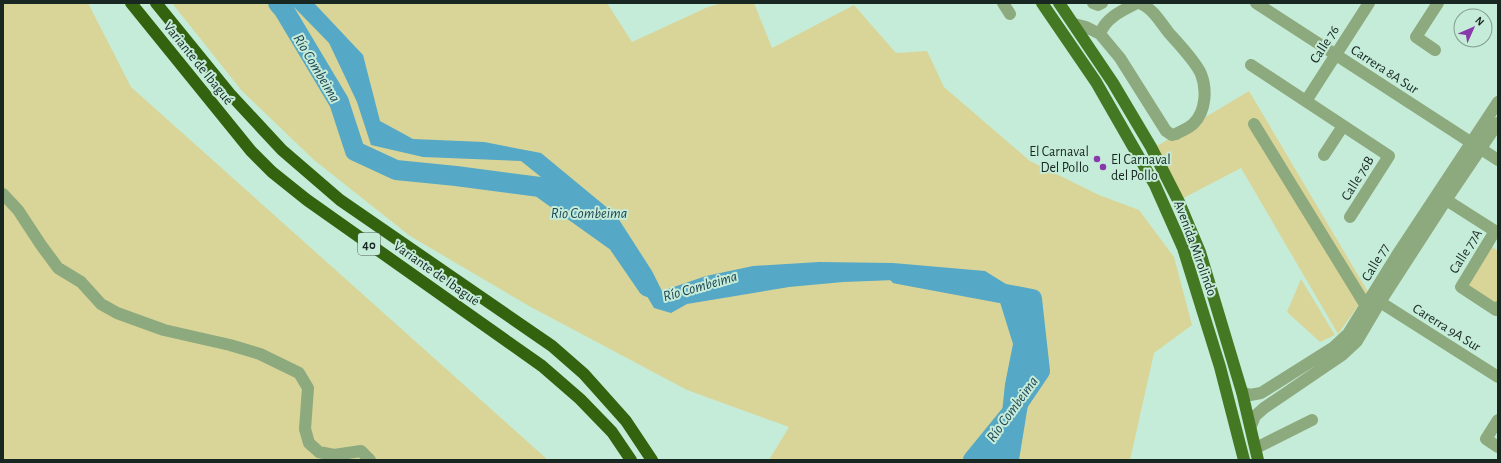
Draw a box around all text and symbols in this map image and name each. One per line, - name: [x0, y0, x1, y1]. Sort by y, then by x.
- north arrow: [1453, 8, 1493, 48]
- text: N: [1473, 15, 1486, 28]
- street label: Variante de Ibagué: [161, 20, 236, 108]
- street label: Calle 76: [1308, 23, 1342, 66]
- water label: Río Combeima: [290, 32, 343, 105]
- street label: Carrera 8A Sur: [1348, 43, 1421, 97]
- place label: El Carnaval Del Pollo: [1029, 145, 1089, 175]
- place label: El Carnaval del Pollo: [1111, 153, 1171, 183]
- marker: El Carnaval Del Pollo: [1092, 154, 1102, 164]
- street label: Calle 76B: [1339, 154, 1377, 203]
- marker: El Carnaval del Pollo: [1098, 162, 1108, 172]
- street label: Avenida Mirolindo: [1171, 199, 1219, 298]
- water label: Rio Combeima: [551, 206, 627, 221]
- street label: Calle 77A: [1447, 227, 1485, 276]
- road number: 40: [358, 233, 380, 255]
- street label: Variante de Ibagué: [391, 239, 482, 309]
- street label: Calle 77: [1359, 241, 1393, 284]
- water label: Río Combeima: [661, 269, 739, 304]
- street label: Carerra 9A Sur: [1410, 301, 1483, 355]
- water label: Río Combeima: [984, 374, 1041, 445]

